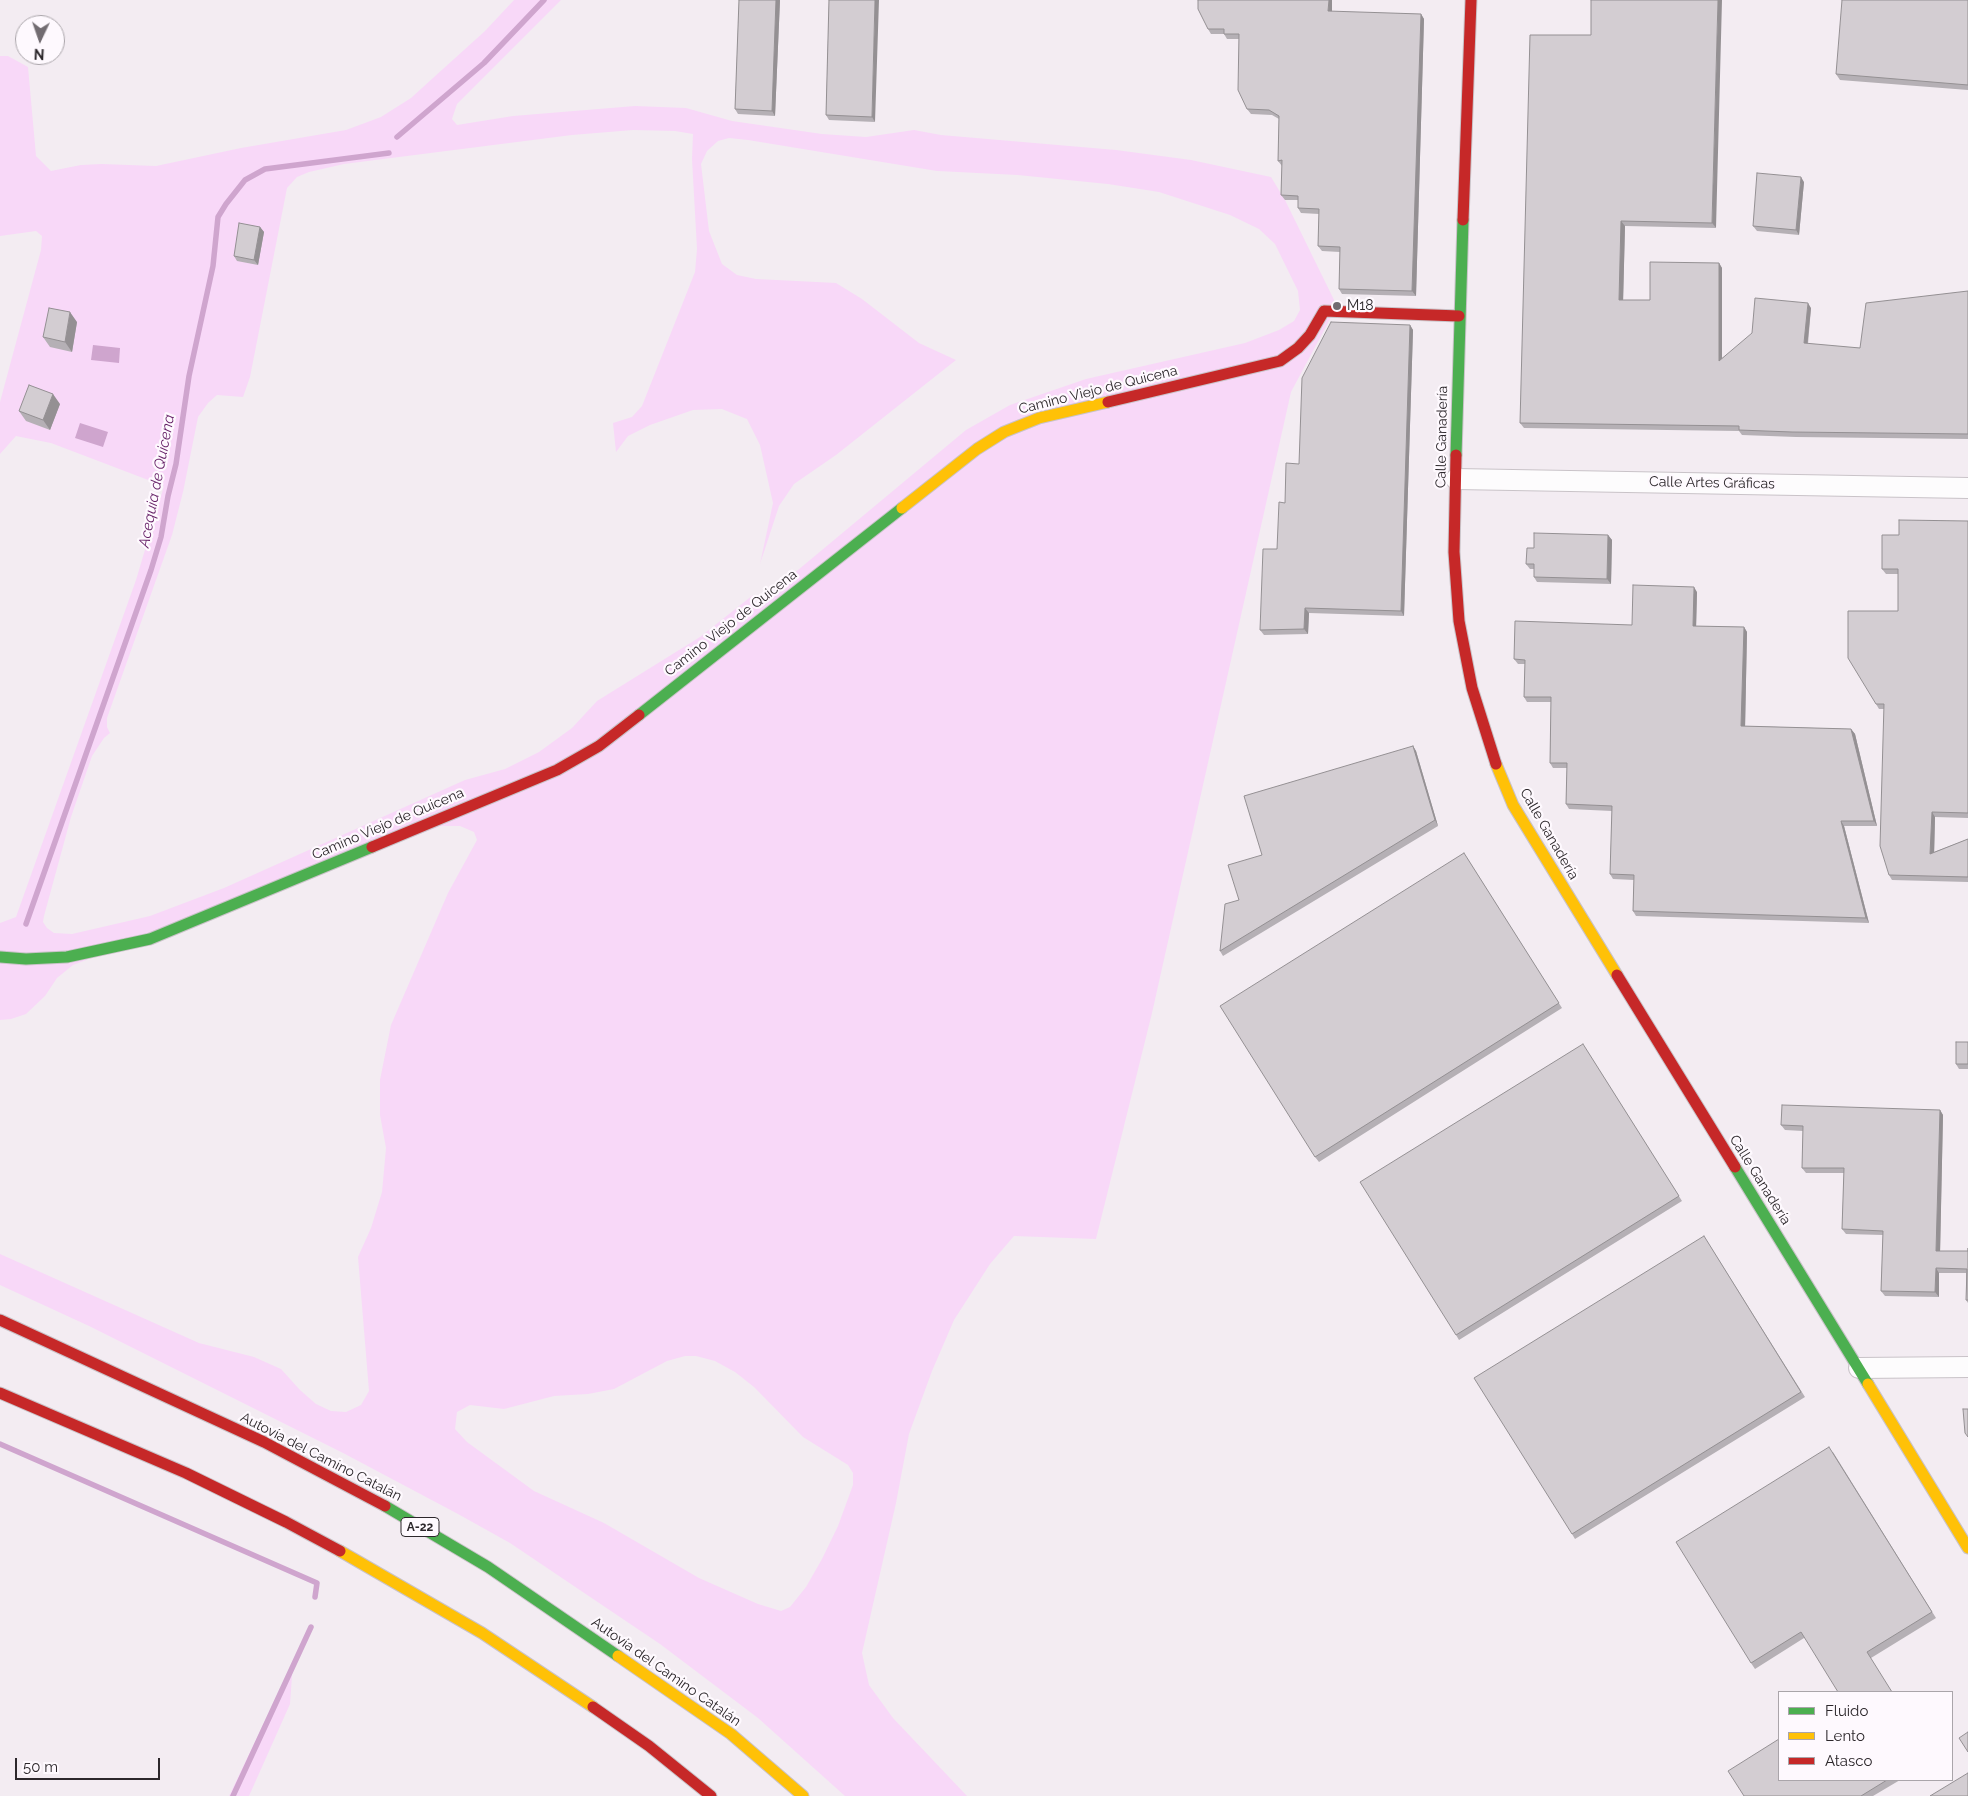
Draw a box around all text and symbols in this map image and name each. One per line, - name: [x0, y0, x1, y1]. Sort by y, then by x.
- north arrow: [15, 15, 65, 65]
- text: N: [34, 46, 45, 62]
- place label: M18: [1347, 298, 1374, 314]
- marker: M18: [1331, 300, 1343, 312]
- street label: Camino Viejo de Quicena: [1017, 362, 1179, 418]
- street label: Calle Ganadería: [1433, 386, 1451, 488]
- water label: Acequia de Quicena: [135, 413, 179, 549]
- street label: Calle Artes Gráficas: [1649, 474, 1775, 492]
- street label: Camino Viejo de Quicena: [662, 566, 800, 680]
- street label: Camino Viejo de Quicena: [310, 784, 466, 864]
- street label: Calle Ganadería: [1516, 785, 1582, 883]
- street label: Calle Ganadería: [1726, 1132, 1794, 1228]
- street label: Autovía del Camino Catalán: [238, 1409, 404, 1505]
- road number: A-22: [401, 1518, 439, 1536]
- street label: Autovía del Camino Catalán: [588, 1614, 744, 1730]
- legend: [1778, 1691, 1953, 1781]
- text: Fluido: [1825, 1702, 1868, 1720]
- text: Lento: [1825, 1727, 1865, 1745]
- scale bar: [18, 1748, 162, 1780]
- text: Atasco: [1825, 1752, 1872, 1770]
- text: 50 m: [23, 1758, 58, 1776]

